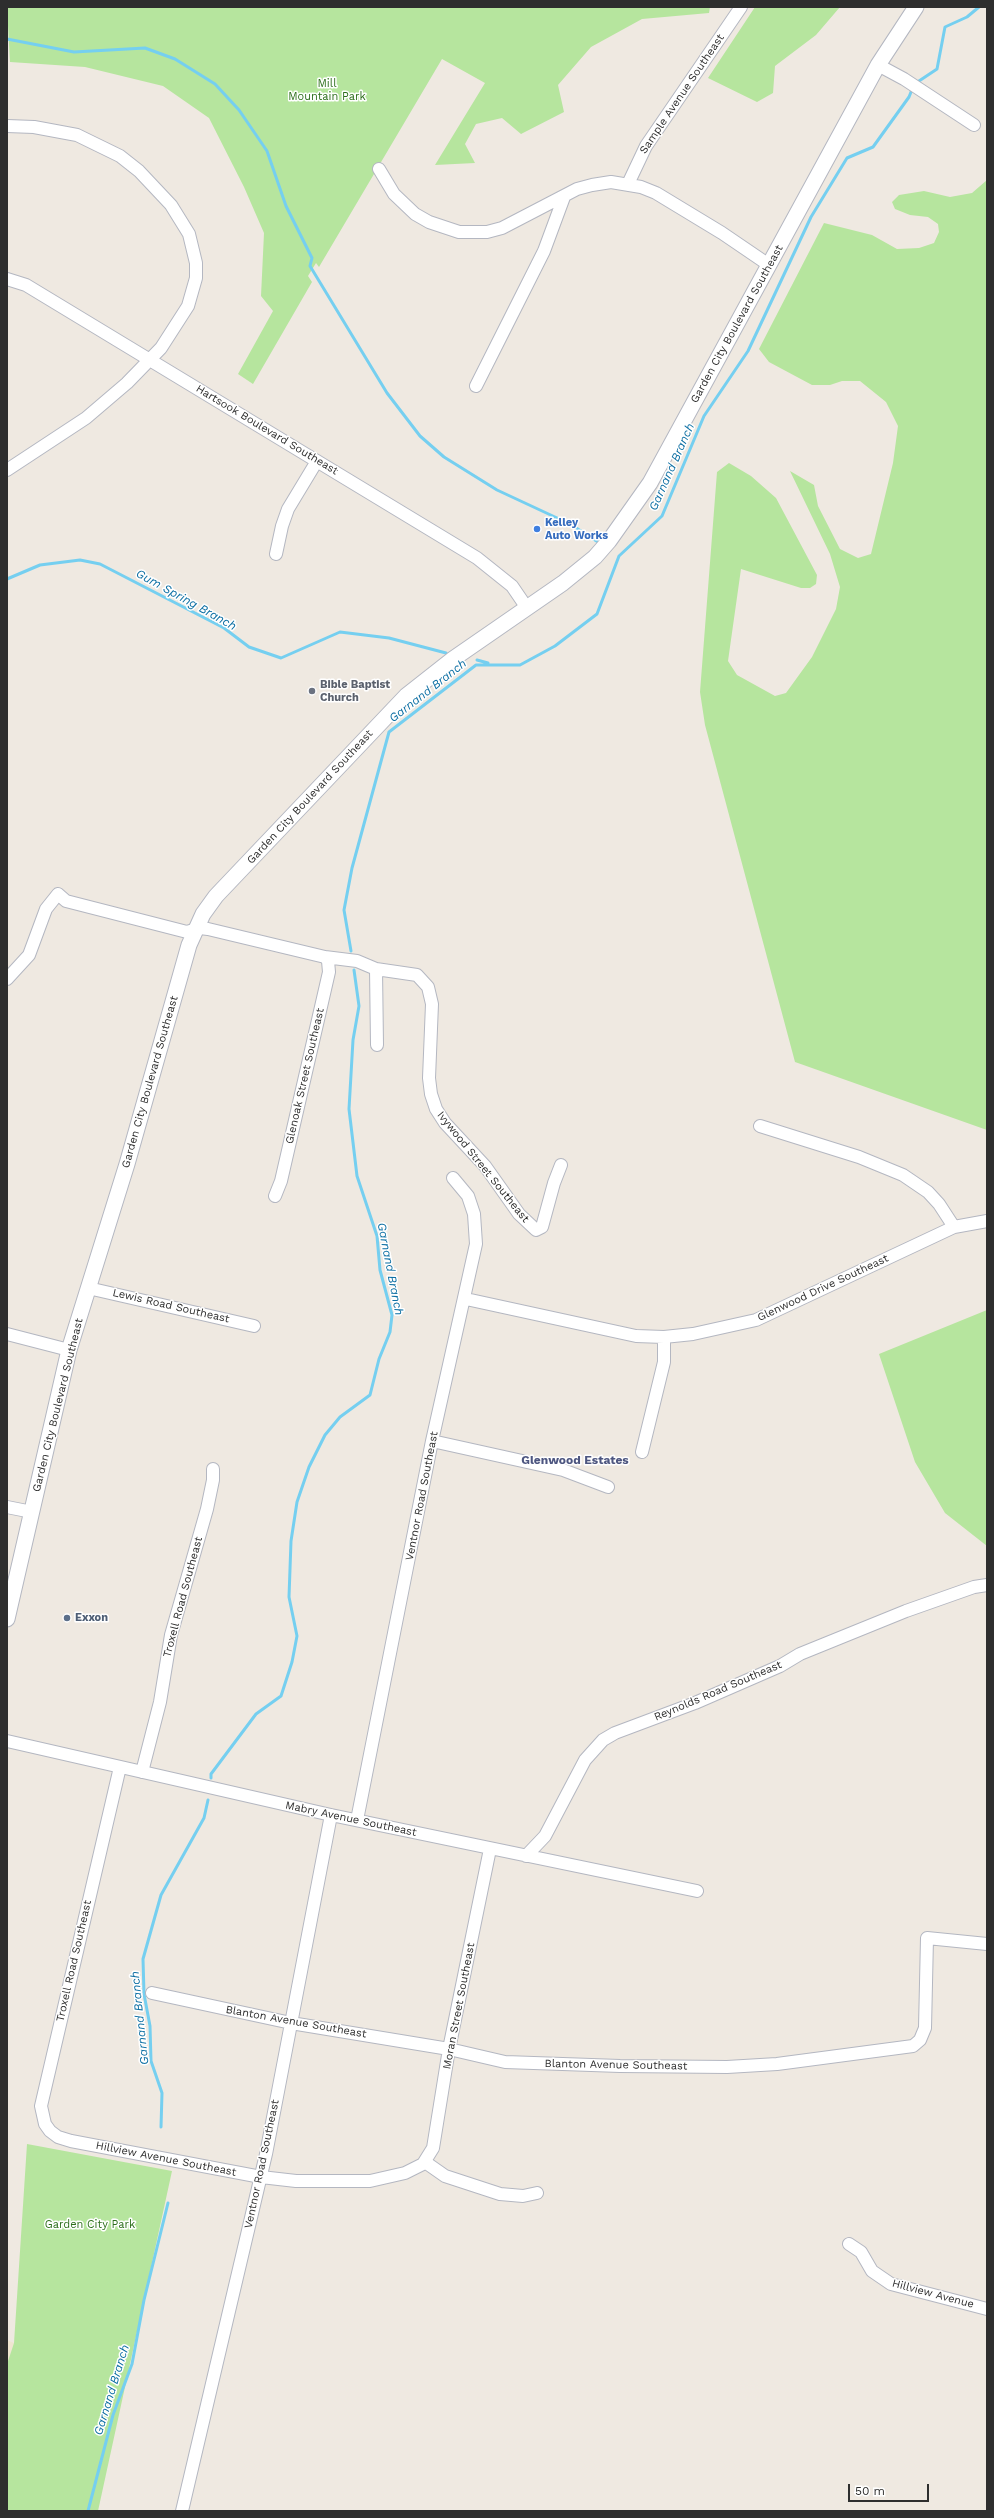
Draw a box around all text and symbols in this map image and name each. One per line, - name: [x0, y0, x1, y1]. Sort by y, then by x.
- street label: Sample Avenue Southeast: [637, 32, 727, 156]
- park label: Mill Mountain Park: [288, 77, 366, 103]
- street label: Garden City Boulevard Southeast: [688, 243, 786, 405]
- street label: Hartsook Boulevard Southeast: [193, 382, 341, 478]
- water label: Garnand Branch: [646, 421, 698, 513]
- place label: Kelley Auto Works: [545, 516, 608, 542]
- marker: Kelley Auto Works: [532, 524, 542, 534]
- water label: Gum Spring Branch: [133, 566, 239, 634]
- water label: Garnand Branch: [387, 656, 469, 726]
- place label: Bible Baptist Church: [320, 678, 390, 704]
- marker: Bible Baptist Church: [307, 686, 317, 696]
- street label: Garden City Boulevard Southeast: [244, 727, 376, 867]
- street label: Garden City Boulevard Southeast: [119, 994, 181, 1170]
- street label: Glenoak Street Southeast: [283, 1007, 327, 1145]
- street label: Ivywood Street Southeast: [434, 1109, 532, 1225]
- water label: Garnand Branch: [374, 1221, 406, 1317]
- street label: Glenwood Drive Southeast: [755, 1252, 891, 1324]
- street label: Lewis Road Southeast: [111, 1286, 231, 1326]
- street label: Garden City Boulevard Southeast: [30, 1317, 86, 1493]
- street label: Ventnor Road Southeast: [403, 1430, 441, 1562]
- district label: Glenwood Estates: [521, 1453, 629, 1467]
- street label: Troxell Road Southeast: [161, 1535, 205, 1659]
- place label: Exxon: [75, 1611, 108, 1625]
- marker: Exxon: [62, 1613, 72, 1623]
- street label: Reynolds Road Southeast: [652, 1658, 784, 1724]
- street label: Mabry Avenue Southeast: [284, 1799, 418, 1839]
- street label: Troxell Road Southeast: [54, 1899, 94, 2023]
- street label: Moran Street Southeast: [440, 1942, 478, 2070]
- water label: Garnand Branch: [128, 1970, 152, 2066]
- street label: Blanton Avenue Southeast: [225, 2003, 367, 2041]
- street label: Blanton Avenue Southeast: [545, 2057, 687, 2073]
- street label: Ventnor Road Southeast: [242, 2098, 282, 2230]
- street label: Hillview Avenue Southeast: [95, 2139, 237, 2179]
- park label: Garden City Park: [45, 2218, 135, 2232]
- street label: Hillview Avenue: [891, 2277, 975, 2311]
- water label: Garnand Branch: [91, 2343, 133, 2437]
- scale bar: [850, 2476, 931, 2502]
- text: 50 m: [855, 2484, 885, 2498]

